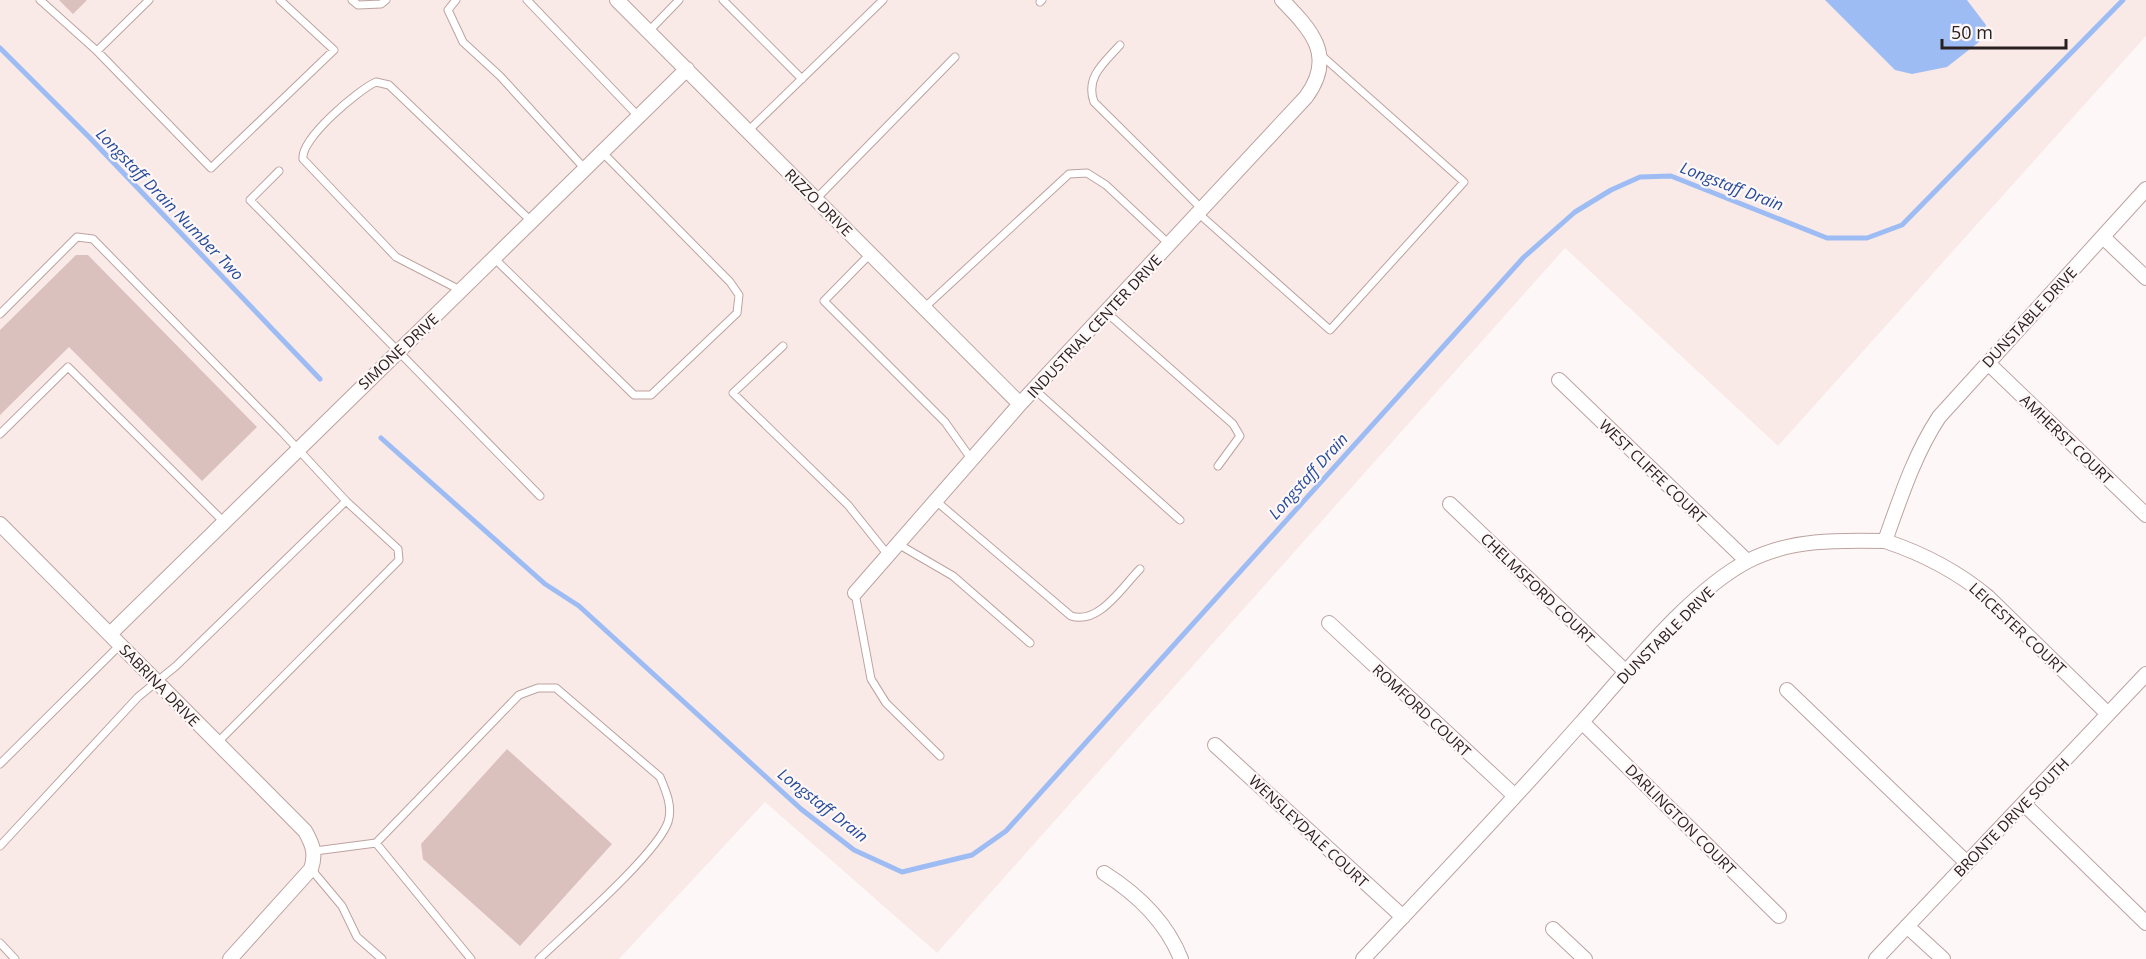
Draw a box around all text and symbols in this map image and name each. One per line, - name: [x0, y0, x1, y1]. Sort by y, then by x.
- scale bar: [1942, 12, 2066, 50]
- text: 50 m: [1951, 20, 1993, 44]
- water label: Longstaff Drain Number Two: [91, 123, 249, 285]
- water label: Longstaff Drain: [1677, 156, 1787, 216]
- street label: RIZZO DRIVE: [781, 164, 857, 240]
- street label: INDUSTRIAL CENTER DRIVE: [1022, 250, 1166, 402]
- street label: DUNSTABLE DRIVE: [1977, 262, 2081, 372]
- street label: SIMONE DRIVE: [354, 309, 442, 393]
- street label: AMHERST COURT: [2016, 390, 2118, 489]
- street label: WEST CLIFFE COURT: [1595, 415, 1711, 528]
- water label: Longstaff Drain: [1263, 428, 1353, 524]
- street label: CHELMSFORD COURT: [1477, 528, 1600, 648]
- street label: LEICESTER COURT: [1965, 578, 2071, 679]
- street label: DUNSTABLE DRIVE: [1612, 582, 1718, 688]
- street label: SABRINA DRIVE: [116, 640, 204, 730]
- street label: ROMFORD COURT: [1369, 659, 1476, 761]
- street label: BRONTE DRIVE SOUTH: [1949, 753, 2073, 881]
- street label: DARLINGTON COURT: [1621, 759, 1741, 879]
- water label: Longstaff Drain: [773, 763, 873, 847]
- street label: WENSLEYDALE COURT: [1245, 770, 1373, 892]

